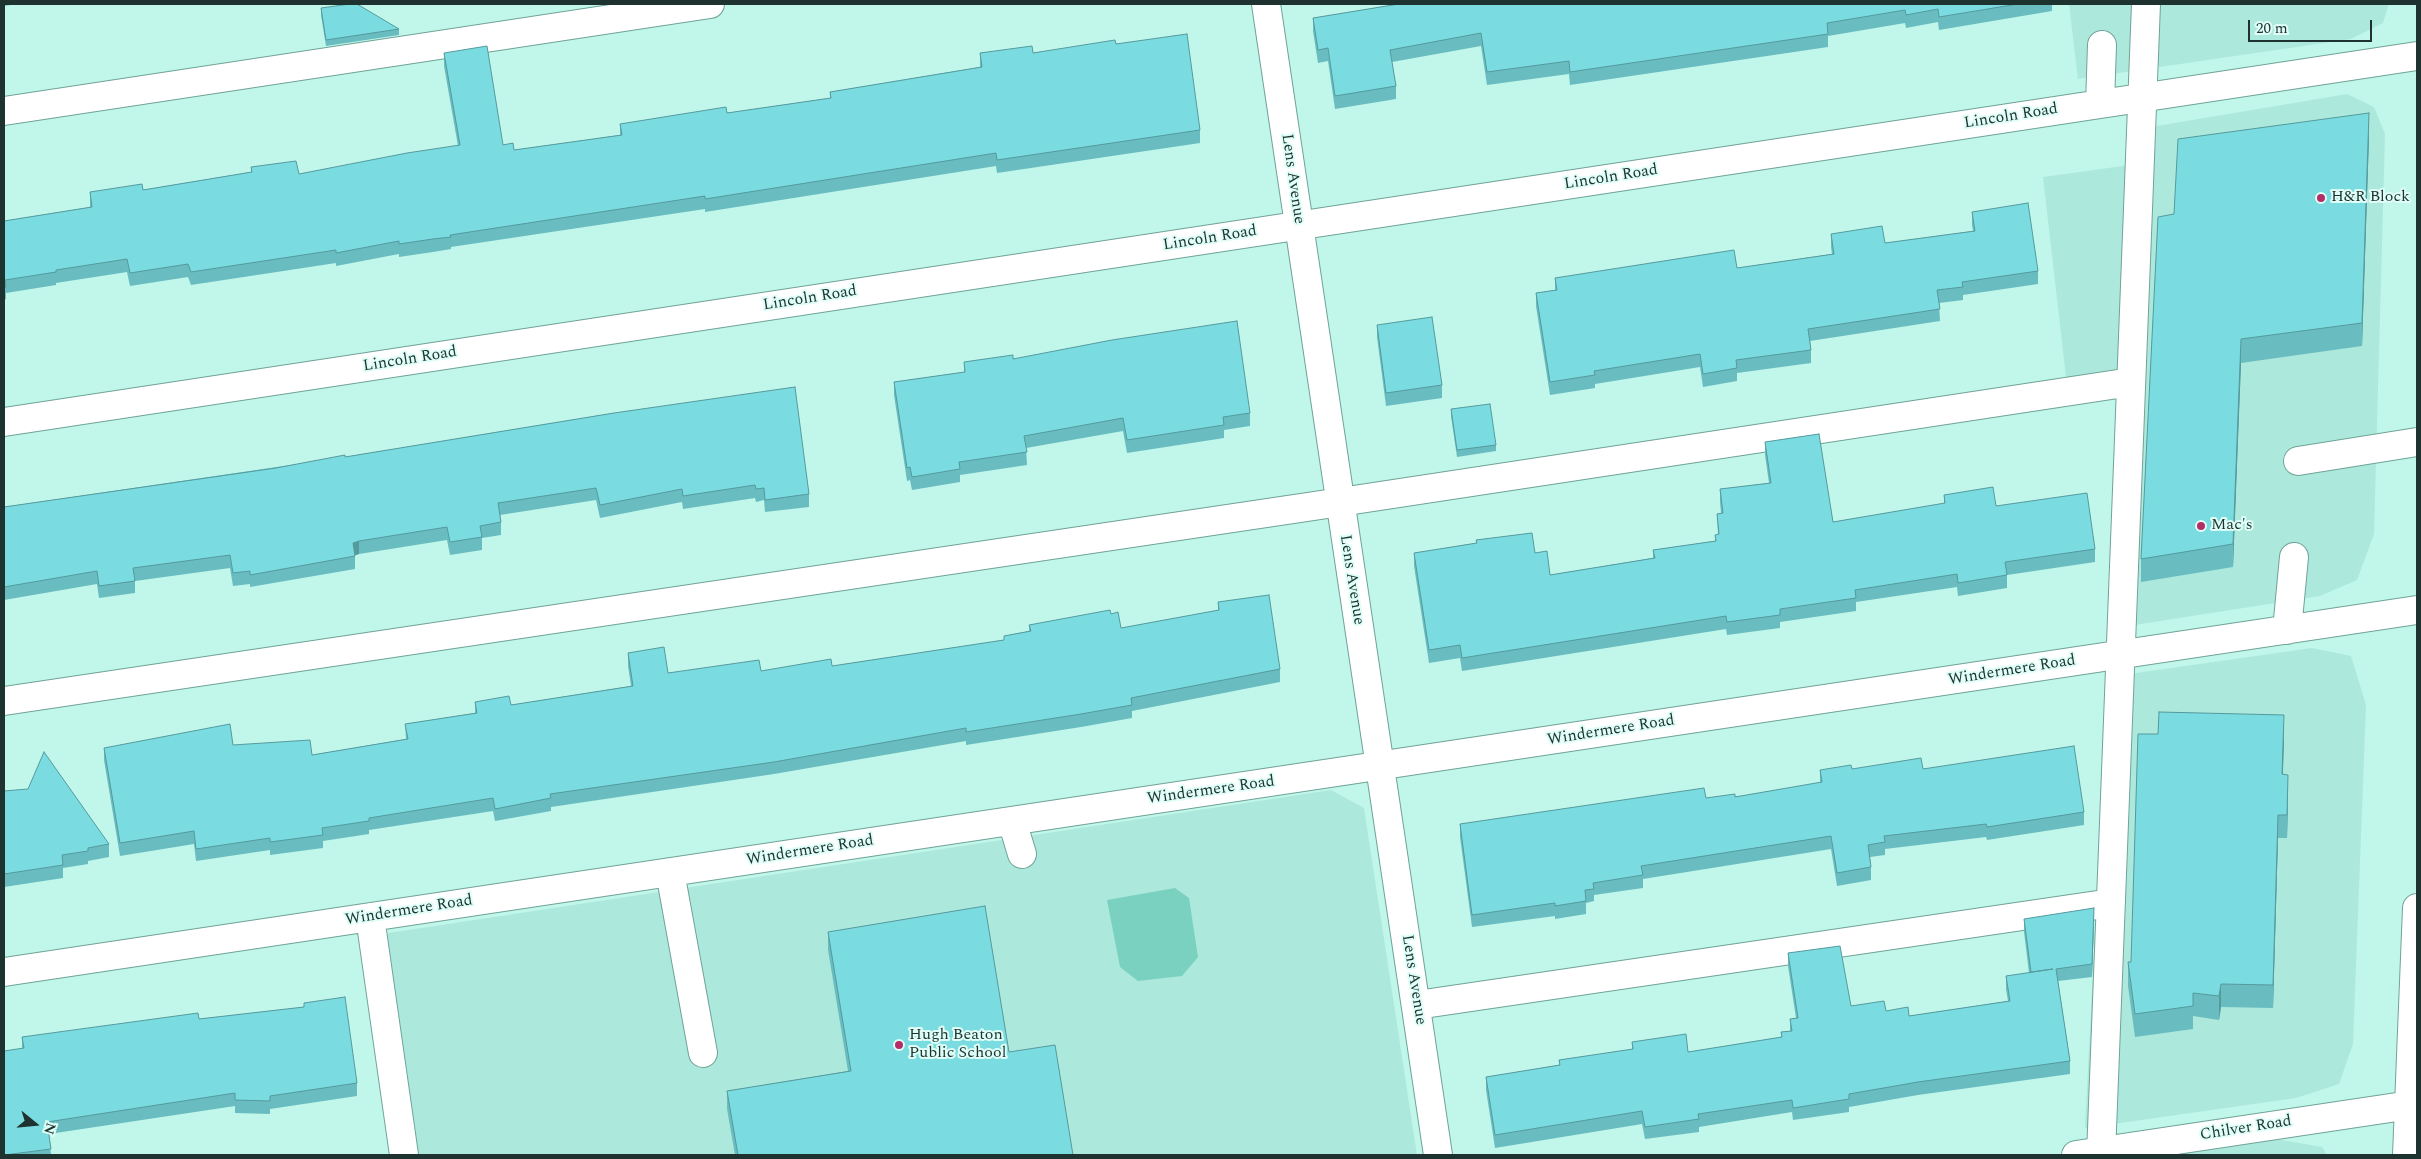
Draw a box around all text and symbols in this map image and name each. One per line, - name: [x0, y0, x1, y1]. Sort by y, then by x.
- scale bar: [2251, 10, 2375, 42]
- text: 20 m: [2256, 17, 2288, 40]
- street label: Lincoln Road: [1963, 100, 2059, 134]
- street label: Lens Avenue: [1276, 133, 1308, 225]
- street label: Lincoln Road: [1563, 161, 1659, 195]
- place label: H&R Block: [2331, 188, 2410, 208]
- marker: H&R Block: [2315, 192, 2327, 204]
- street label: Lincoln Road: [1162, 222, 1258, 256]
- street label: Lincoln Road: [762, 282, 858, 316]
- street label: Lincoln Road: [362, 343, 458, 377]
- place label: Mac's: [2211, 516, 2253, 536]
- marker: Mac's: [2195, 520, 2207, 532]
- street label: Lens Avenue: [1334, 534, 1368, 626]
- street label: Windermere Road: [1947, 651, 2077, 691]
- street label: Windermere Road: [1546, 711, 1676, 751]
- street label: Windermere Road: [1146, 773, 1276, 809]
- street label: Windermere Road: [745, 831, 875, 871]
- street label: Windermere Road: [344, 891, 474, 931]
- street label: Lens Avenue: [1396, 934, 1430, 1026]
- place label: Hugh Beaton Public School: [909, 1026, 1006, 1064]
- marker: Hugh Beaton Public School: [893, 1039, 905, 1051]
- north arrow: [10, 1099, 60, 1149]
- street label: Chilver Road: [2199, 1112, 2293, 1146]
- text: N: [38, 1120, 62, 1137]

